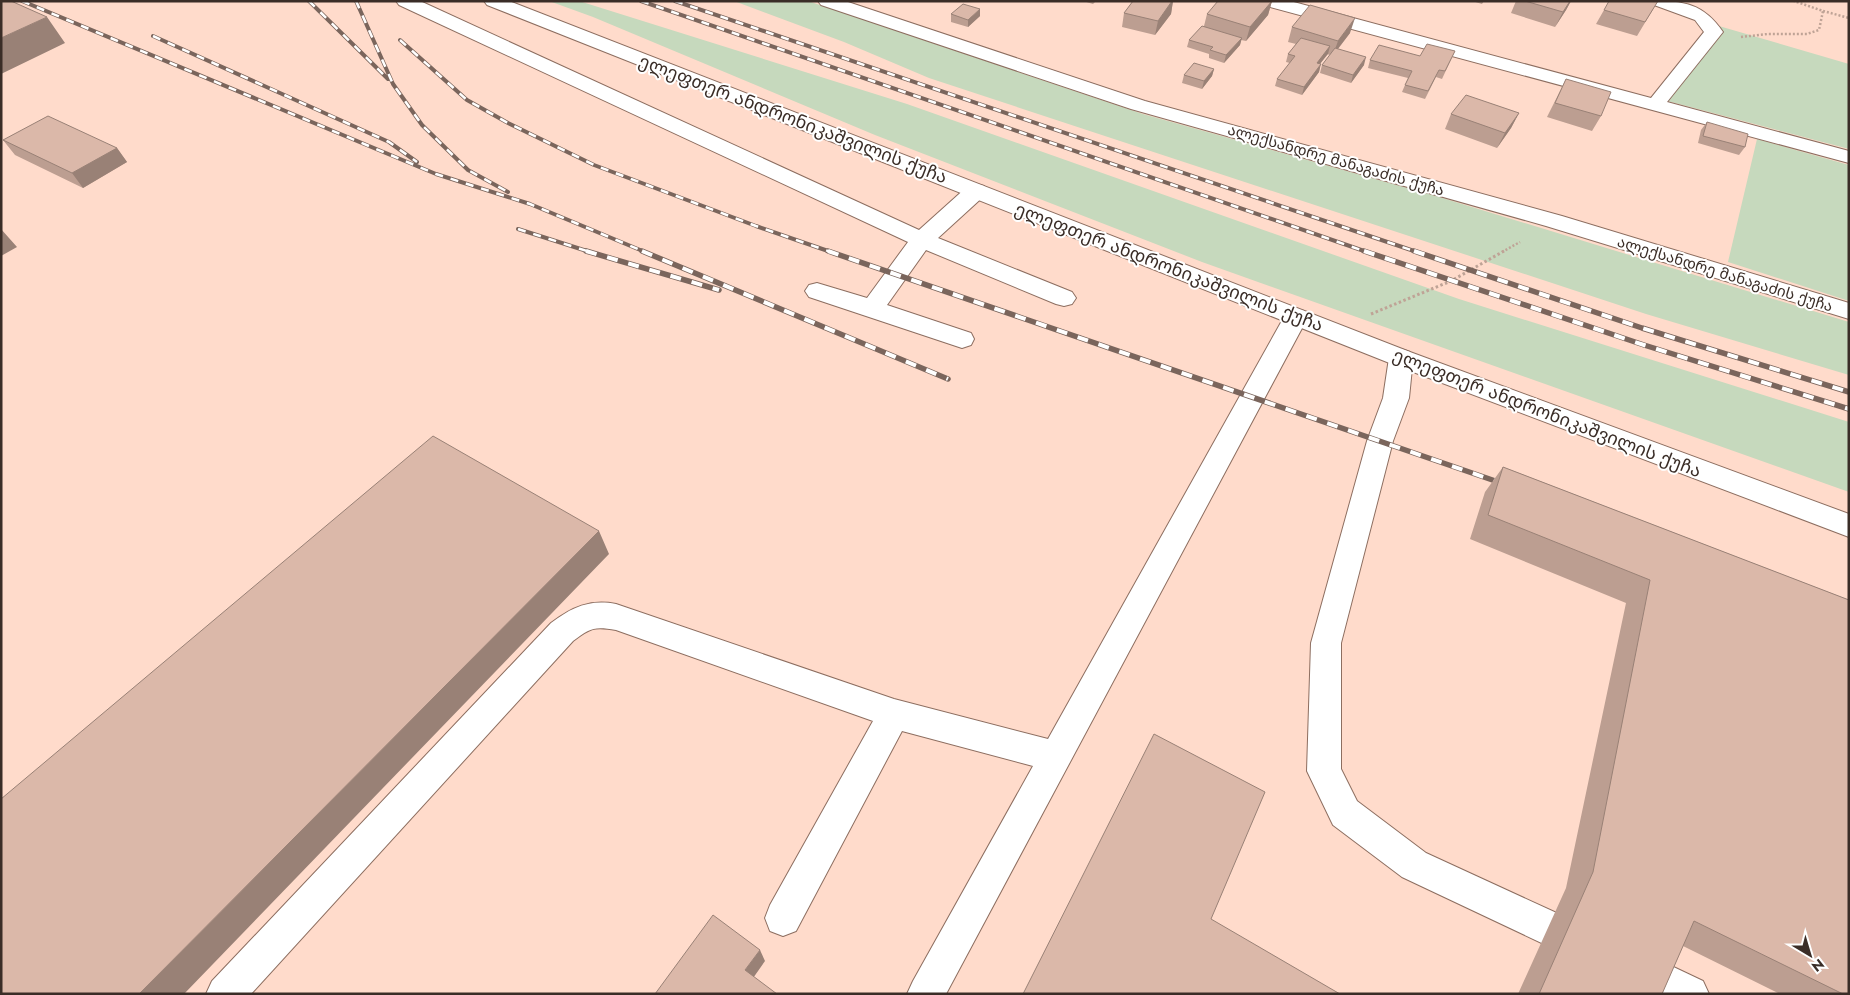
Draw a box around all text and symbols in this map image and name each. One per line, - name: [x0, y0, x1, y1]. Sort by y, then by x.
- street label: ელეფთერ ანდრონიკაშვილის ქუჩა: [635, 48, 951, 190]
- street label: ალექსანდრე მანაგაძის ქუჩა: [1225, 119, 1447, 201]
- street label: ელეფთერ ანდრონიკაშვილის ქუჩა: [1011, 196, 1327, 338]
- street label: ალექსანდრე მანაგაძის ქუჩა: [1615, 231, 1835, 317]
- street label: ელეფთერ ანდრონიკაშვილის ქუჩა: [1389, 342, 1705, 484]
- north arrow: [1785, 930, 1835, 980]
- text: N: [1807, 954, 1829, 977]

